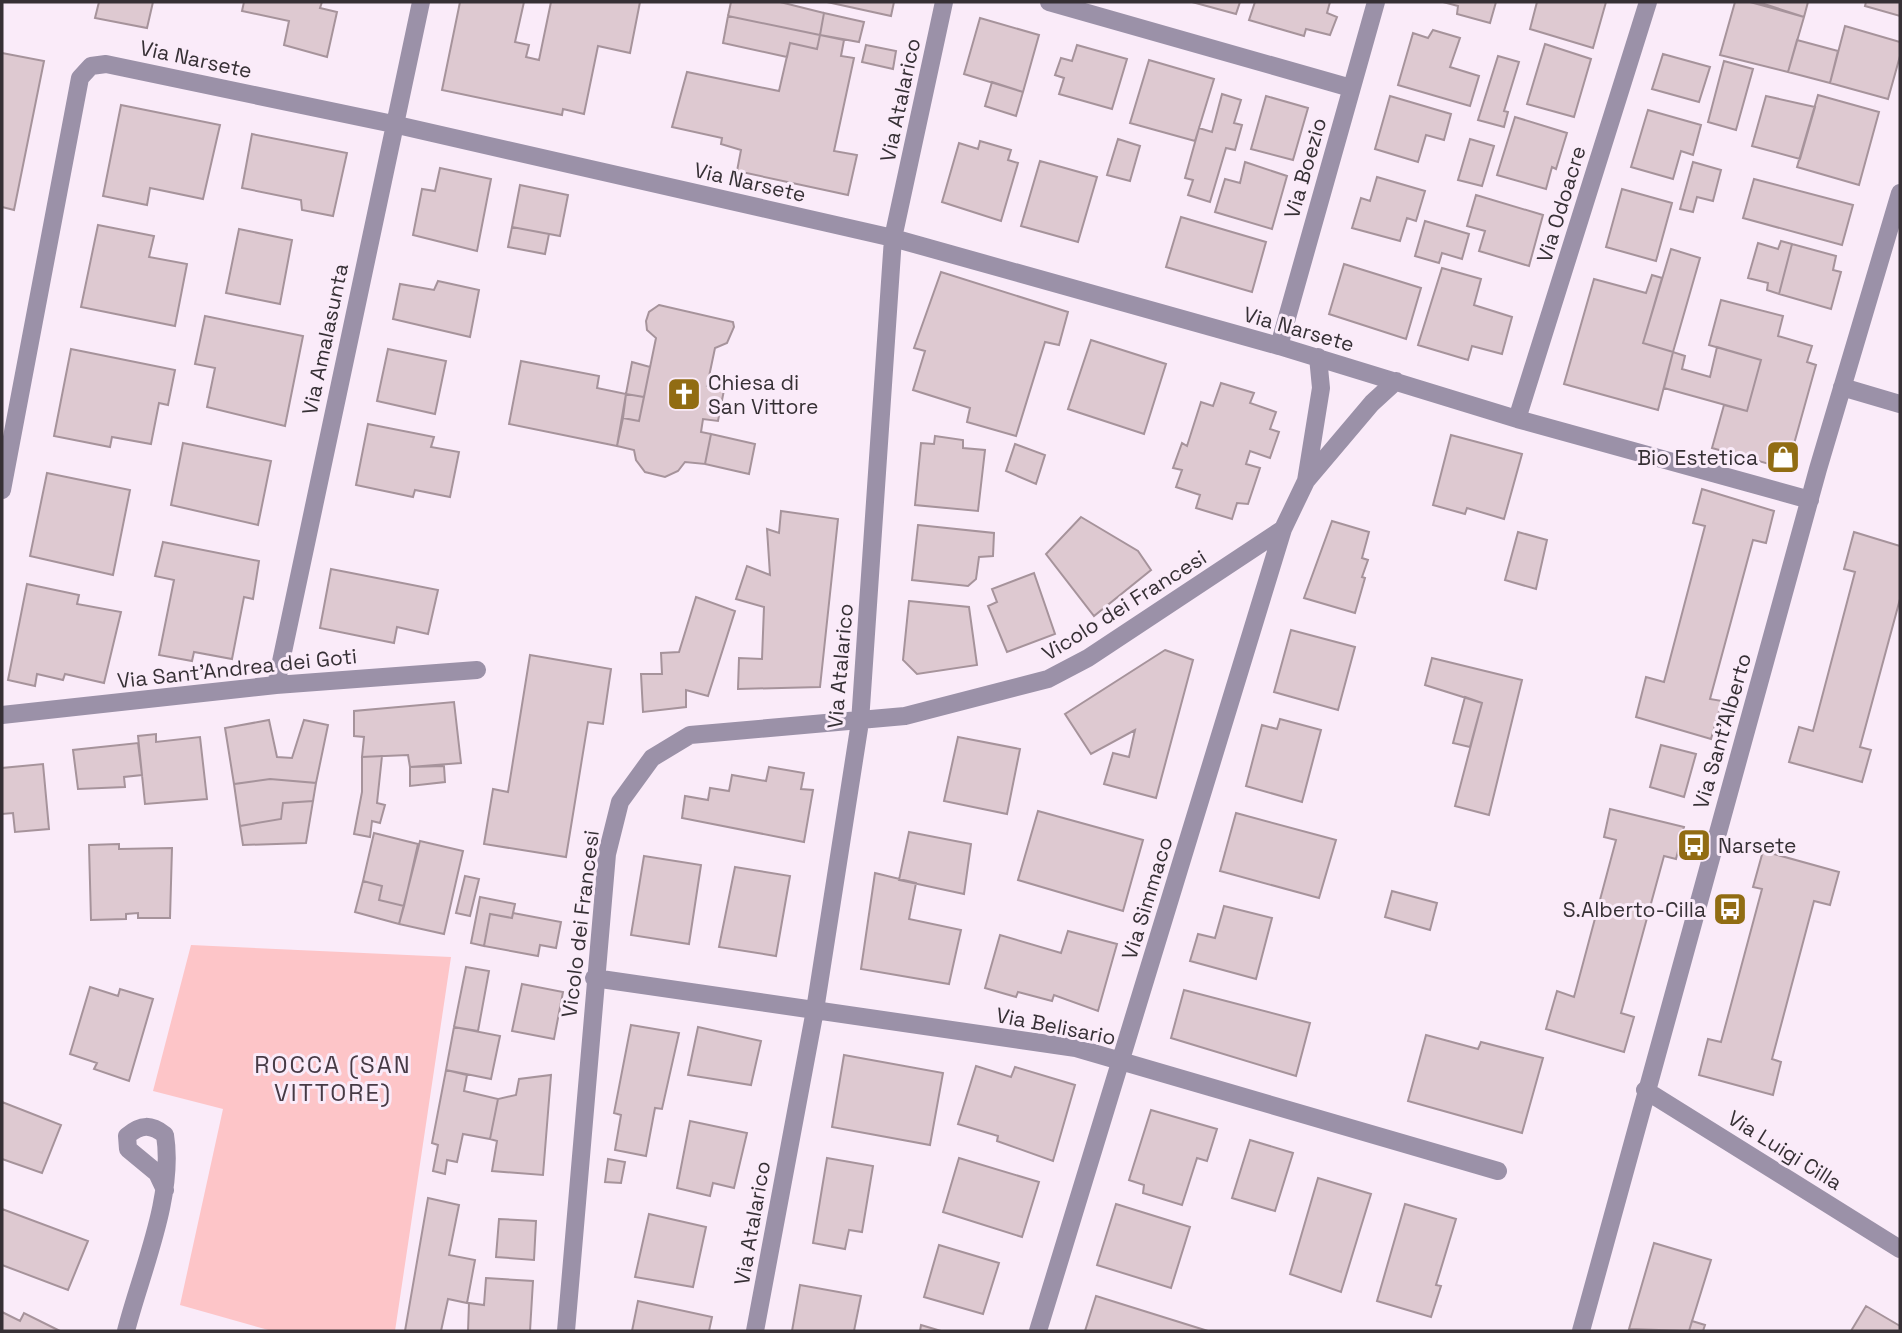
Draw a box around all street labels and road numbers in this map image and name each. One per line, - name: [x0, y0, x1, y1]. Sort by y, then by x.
- street label: Via Narsete: [137, 34, 255, 84]
- street label: Via Atalarico: [874, 36, 926, 164]
- street label: Via Boezio: [1278, 114, 1332, 222]
- street label: Via Odoacre: [1530, 142, 1592, 266]
- street label: Via Narsete: [691, 156, 809, 208]
- street label: Via Amalasunta: [296, 261, 354, 417]
- street label: Via Narsete: [1240, 300, 1358, 358]
- street label: Vicolo dei Francesi: [1037, 544, 1211, 666]
- street label: Via Atalarico: [821, 602, 859, 730]
- street label: Via Sant'Andrea dei Goti: [116, 642, 358, 694]
- street label: Via Sant'Alberto: [1687, 650, 1757, 812]
- street label: Vicolo dei Francesi: [555, 829, 605, 1019]
- street label: Via Simmaco: [1116, 833, 1178, 963]
- street label: Via Belisario: [994, 1001, 1118, 1051]
- street label: Via Luigi Cilla: [1723, 1104, 1847, 1196]
- street label: Via Atalarico: [728, 1159, 776, 1287]

